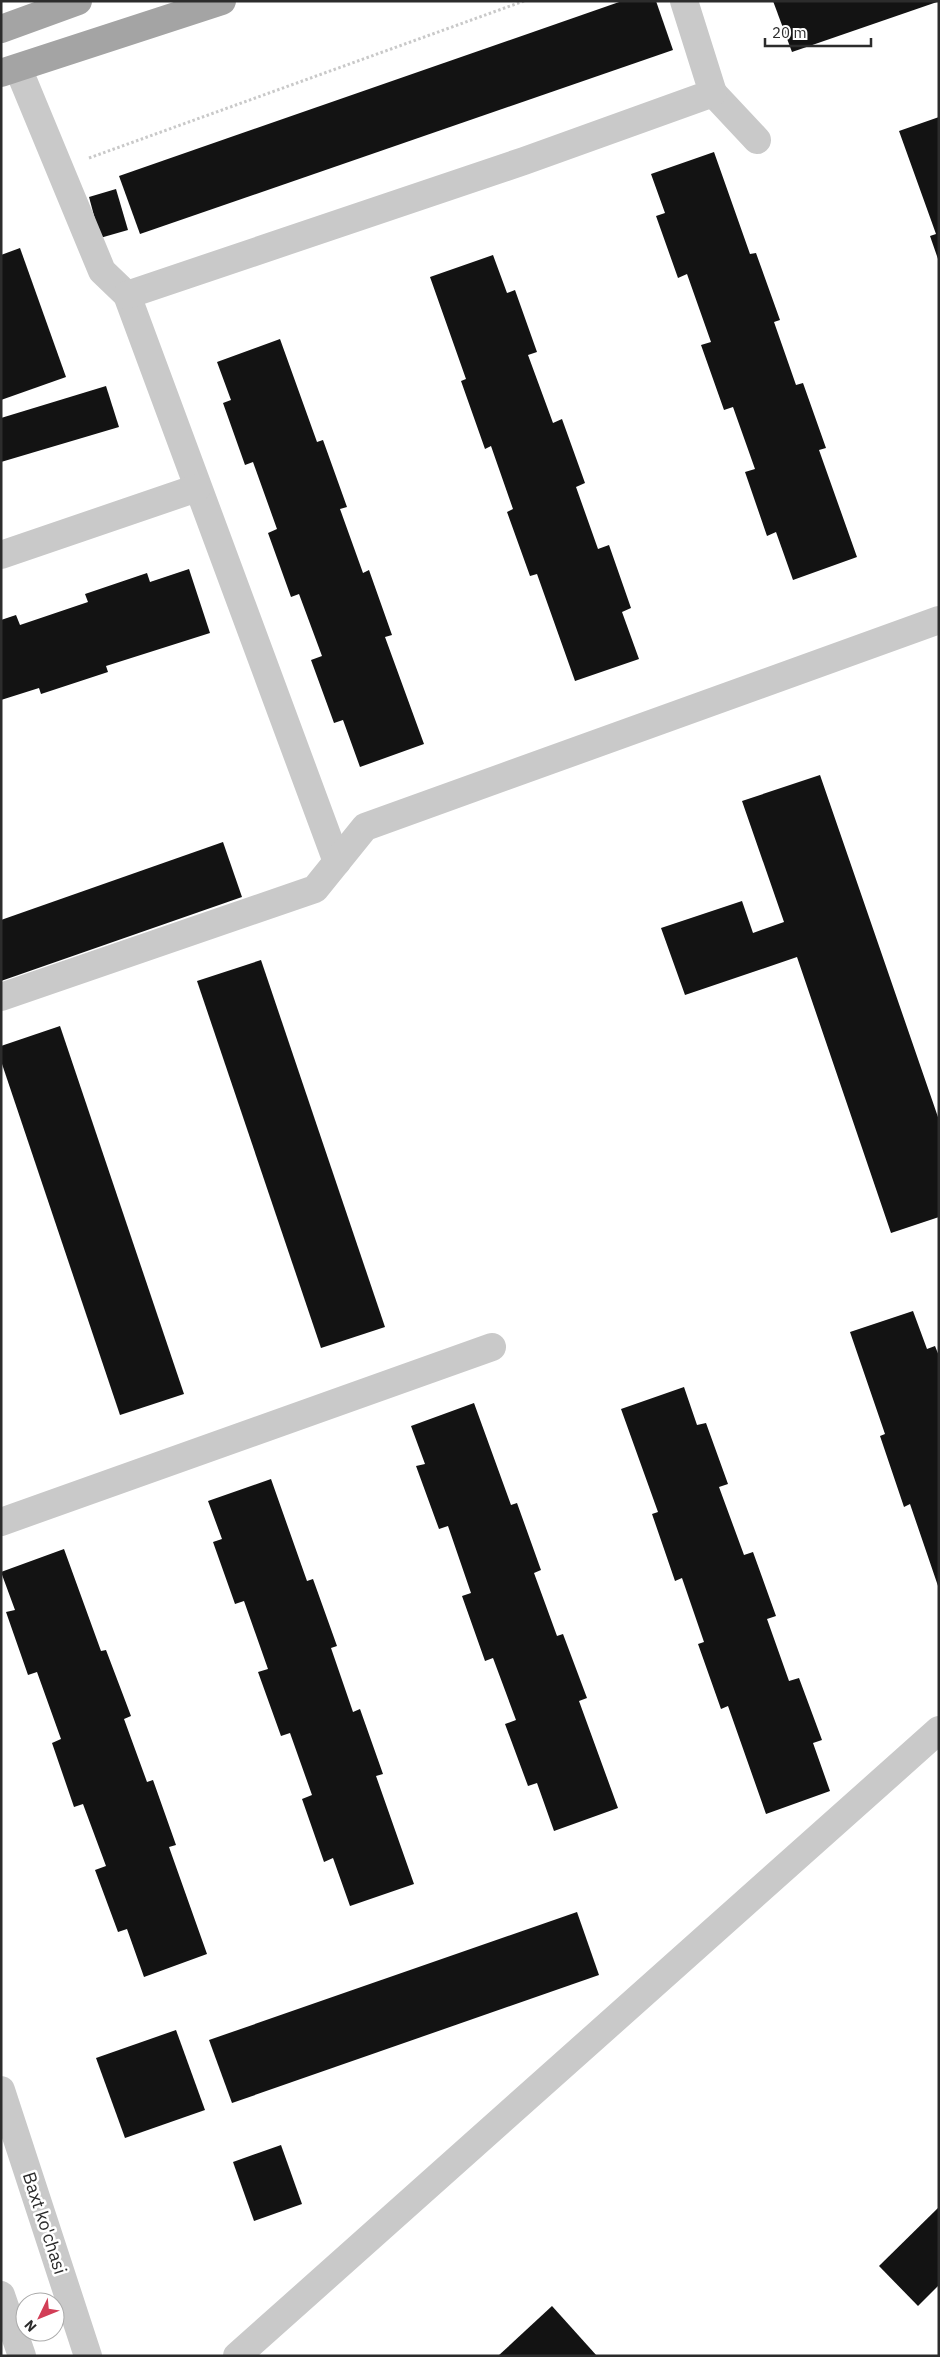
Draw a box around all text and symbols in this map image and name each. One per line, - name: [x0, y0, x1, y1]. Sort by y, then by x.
- scale bar: [765, 15, 871, 47]
- text: 20 m: [772, 23, 807, 42]
- street label: Baxt ko'chasi: [18, 2169, 72, 2277]
- north arrow: [15, 2292, 65, 2342]
- text: N: [20, 2316, 41, 2336]

